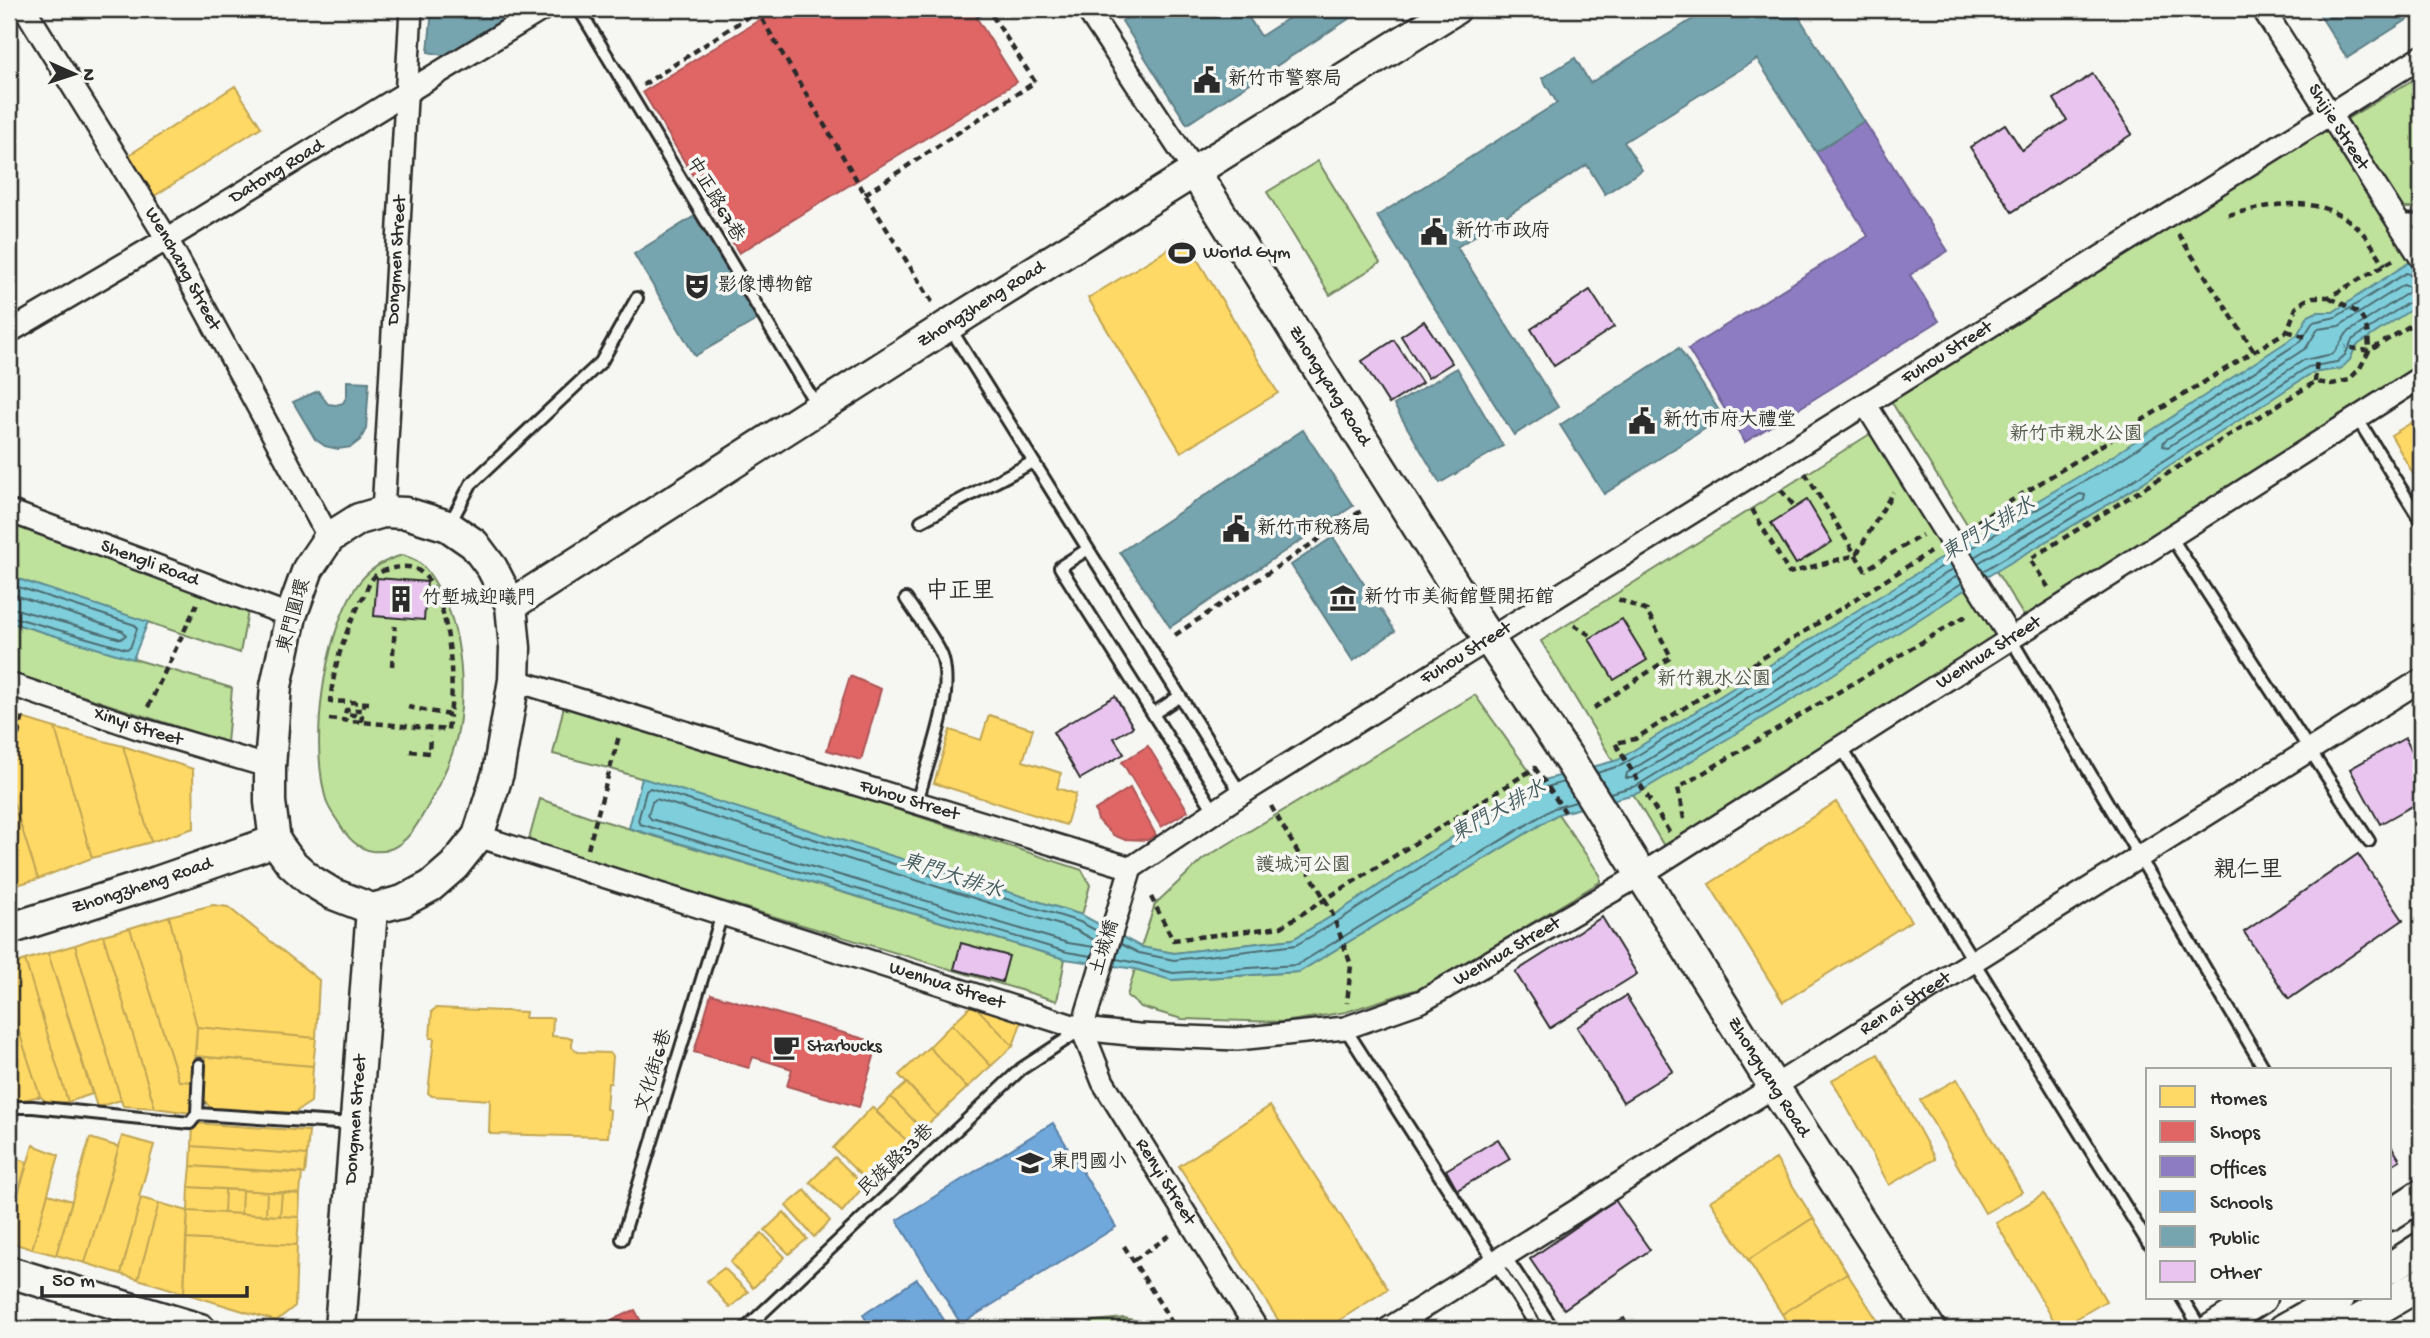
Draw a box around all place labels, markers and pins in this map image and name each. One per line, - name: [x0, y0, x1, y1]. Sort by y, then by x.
- public building icon: 新竹市警察局: [1192, 65, 1222, 95]
- place label: 新竹市警察局: [1228, 68, 1342, 92]
- public building icon: 新竹市政府: [1419, 217, 1449, 247]
- place label: 新竹市政府: [1455, 220, 1550, 244]
- sports icon: World Gym: [1167, 238, 1197, 268]
- place label: World Gym: [1203, 242, 1291, 265]
- theatre icon: 影像博物館: [682, 271, 712, 301]
- place label: 影像博物館: [718, 274, 813, 298]
- public building icon: 新竹市府大禮堂: [1627, 406, 1657, 436]
- place label: 新竹市府大禮堂: [1663, 409, 1796, 433]
- public building icon: 新竹市稅務局: [1221, 514, 1251, 544]
- place label: 新竹市稅務局: [1257, 517, 1371, 541]
- museum icon: 新竹市美術館暨開拓館: [1328, 583, 1358, 613]
- building icon: 竹塹城迎曦門: [386, 584, 416, 614]
- place label: 新竹市美術館暨開拓館: [1364, 586, 1554, 610]
- place label: 竹塹城迎曦門: [422, 587, 536, 611]
- cafe icon: Starbucks: [771, 1032, 801, 1062]
- place label: Starbucks: [807, 1036, 883, 1059]
- school or university icon: 東門國小: [1015, 1148, 1045, 1178]
- place label: 東門國小: [1051, 1151, 1127, 1175]

